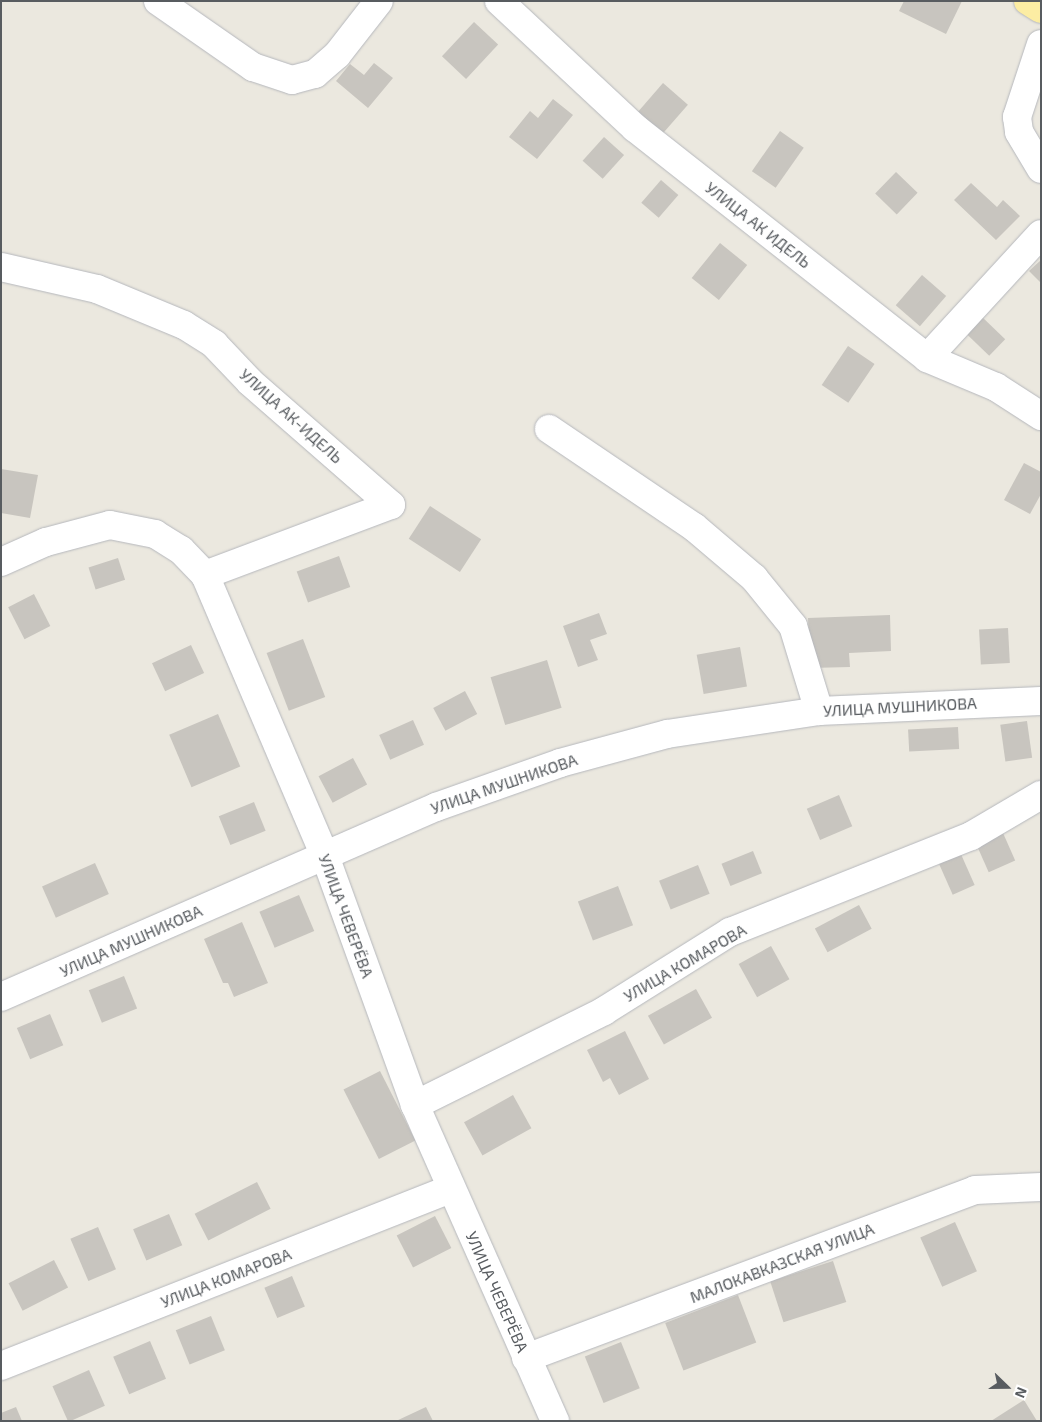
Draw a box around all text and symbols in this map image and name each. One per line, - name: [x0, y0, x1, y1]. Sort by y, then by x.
- street label: УЛИЦА АК ИДЕЛЬ: [701, 178, 815, 272]
- street label: УЛИЦА АК-ИДЕЛЬ: [236, 365, 346, 467]
- street label: УЛИЦА МУШНИКОВА: [823, 693, 977, 721]
- street label: УЛИЦА МУШНИКОВА: [428, 750, 580, 818]
- street label: УЛИЦА ЧЕВЕРЁВА: [315, 851, 377, 981]
- street label: УЛИЦА МУШНИКОВА: [57, 901, 205, 981]
- street label: УЛИЦА КОМАРОВА: [620, 920, 750, 1006]
- street label: МАЛОКАВКАЗСКАЯ УЛИЦА: [687, 1219, 877, 1307]
- street label: УЛИЦА ЧЕВЕРЁВА: [462, 1229, 532, 1355]
- street label: УЛИЦА КОМАРОВА: [158, 1244, 294, 1312]
- north arrow: [982, 1362, 1032, 1412]
- text: N: [1012, 1385, 1031, 1401]

